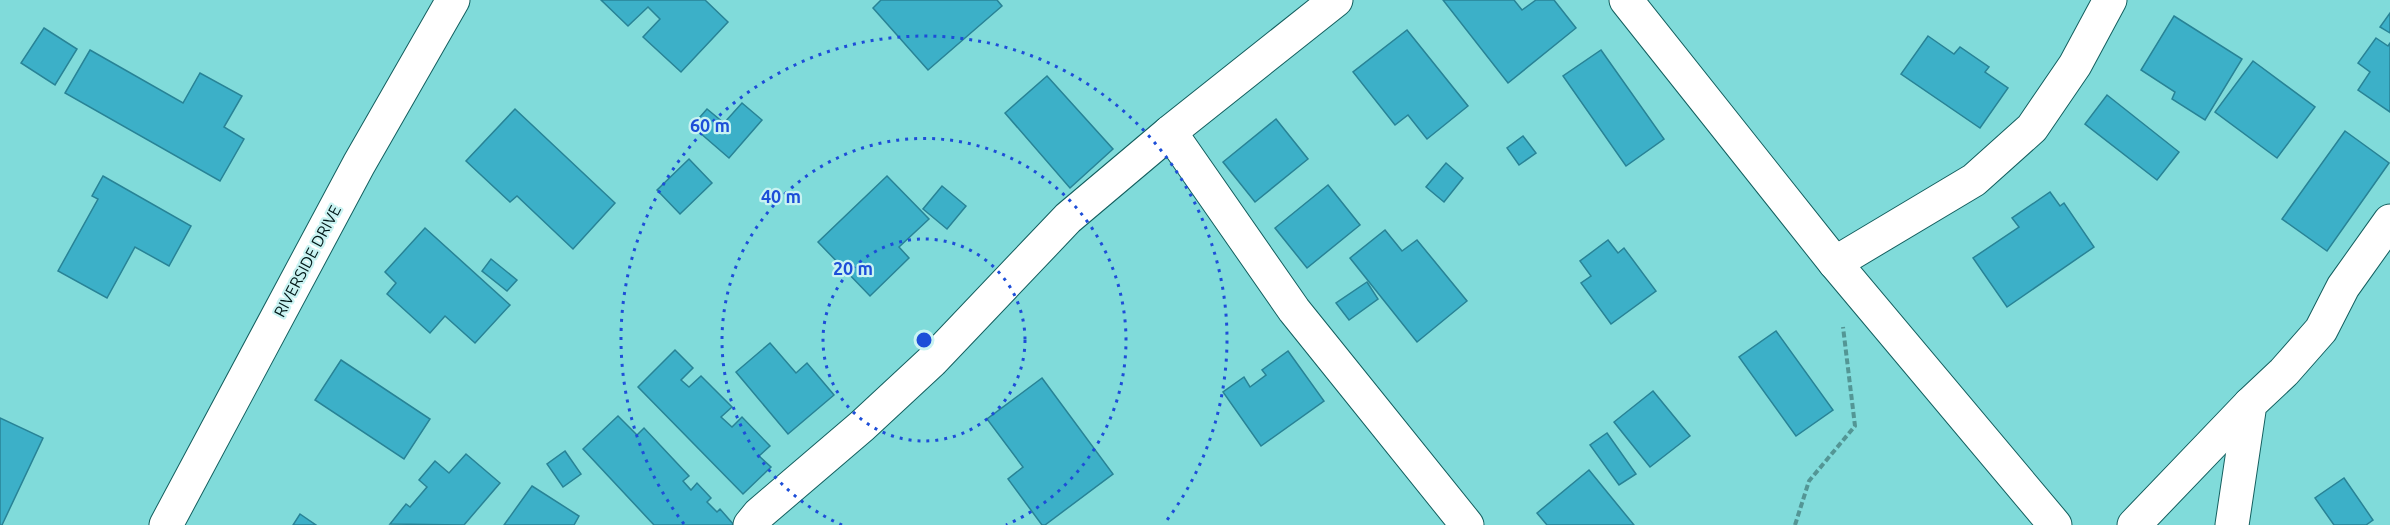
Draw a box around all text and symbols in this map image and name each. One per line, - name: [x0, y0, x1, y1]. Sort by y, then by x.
- text: 60 m: [690, 115, 730, 135]
- text: 40 m: [761, 186, 801, 206]
- street label: RIVERSIDE DRIVE: [270, 202, 344, 320]
- text: 20 m: [833, 258, 873, 278]
- centre of rings: [914, 330, 934, 350]

